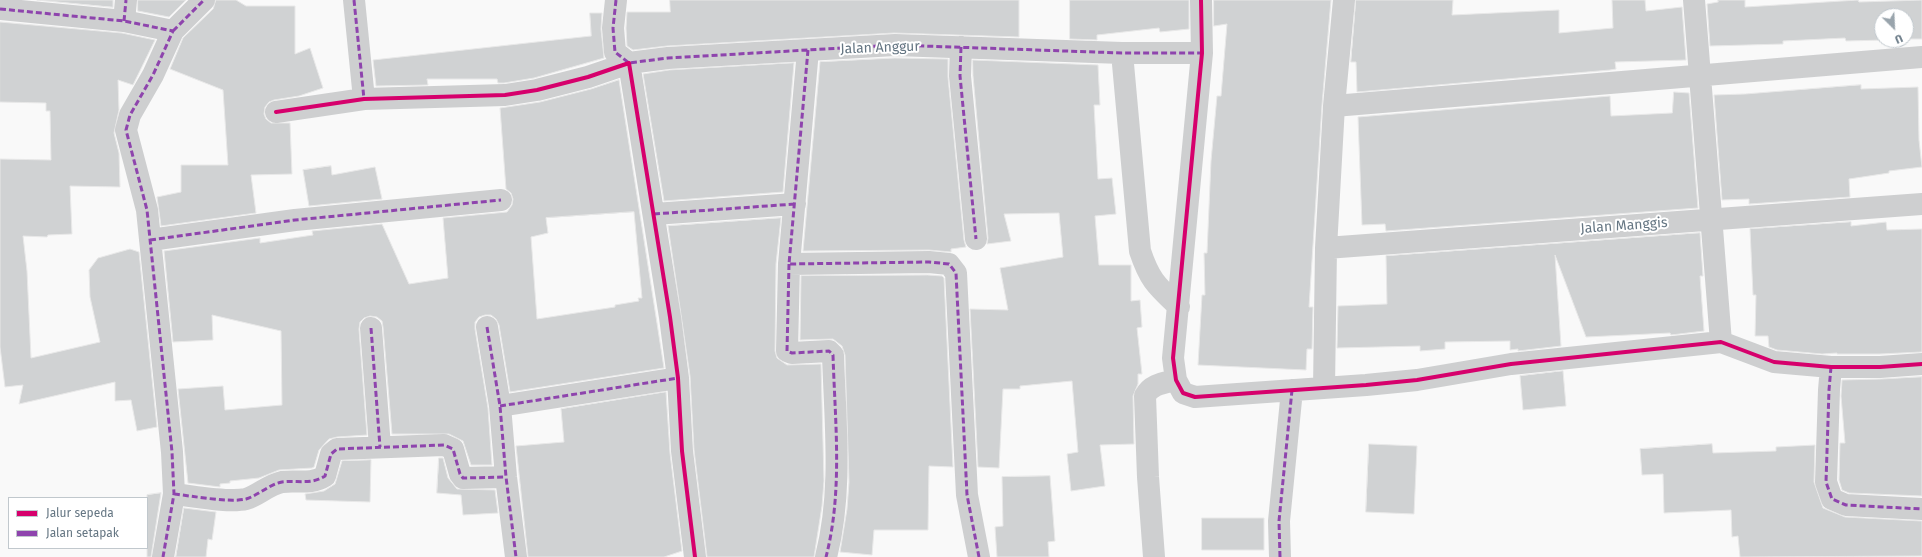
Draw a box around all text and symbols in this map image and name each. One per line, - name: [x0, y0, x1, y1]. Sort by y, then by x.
- north arrow: [1874, 8, 1914, 48]
- text: U: [1893, 31, 1905, 46]
- street label: Jalan Anggur: [840, 38, 920, 58]
- street label: Jalan Manggis: [1580, 215, 1668, 237]
- legend: [8, 497, 148, 549]
- text: Jalur sepeda: [46, 506, 114, 520]
- text: Jalan setapak: [46, 526, 119, 540]

